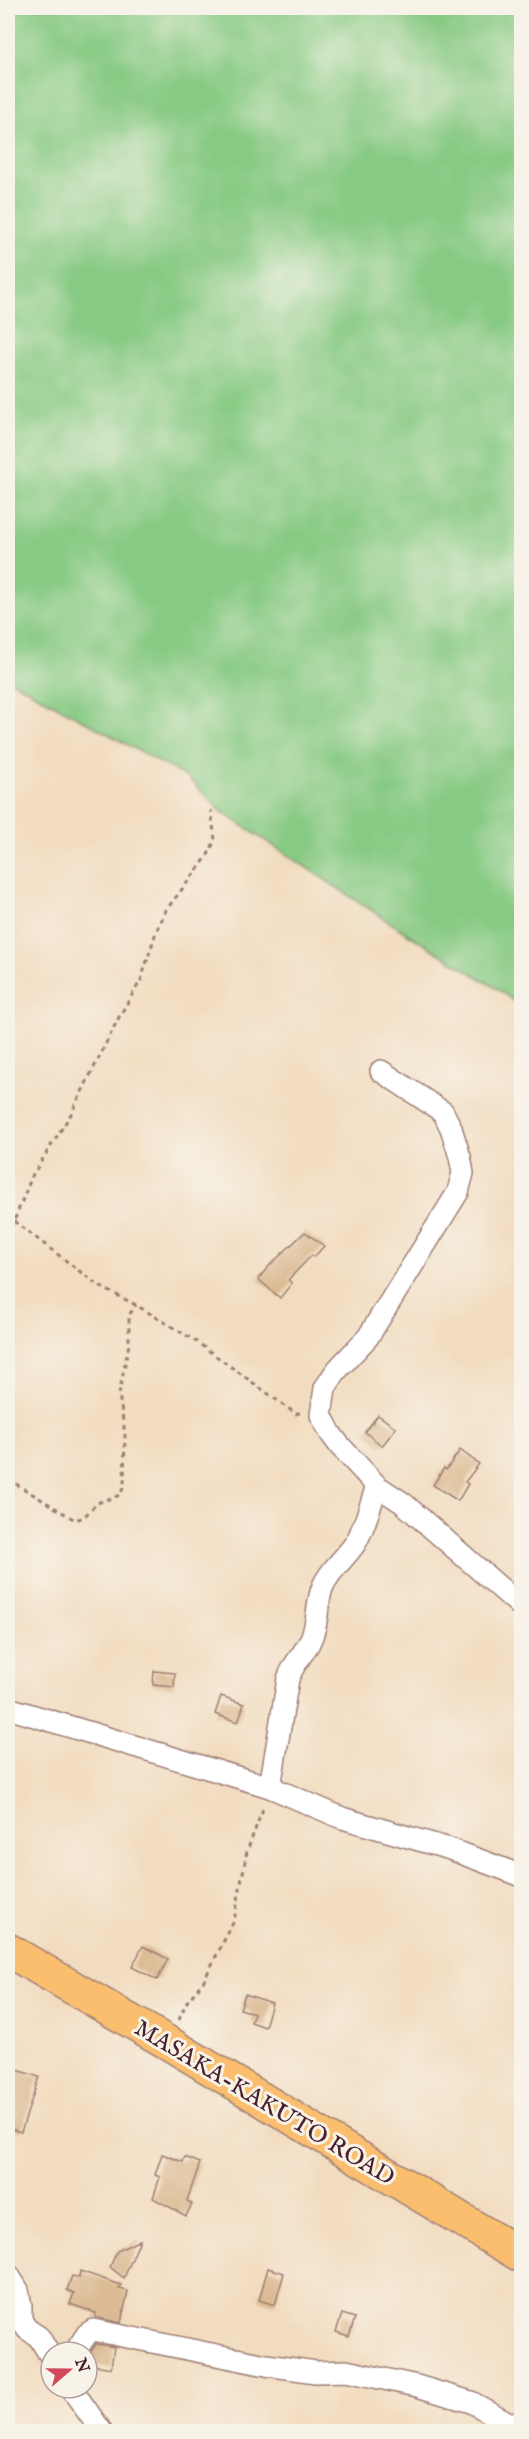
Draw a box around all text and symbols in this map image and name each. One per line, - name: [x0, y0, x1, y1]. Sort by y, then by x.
- street label: MASAKA-KAKUTO ROAD: [128, 2013, 400, 2193]
- north arrow: [39, 2340, 99, 2400]
- text: N: [69, 2355, 93, 2376]

